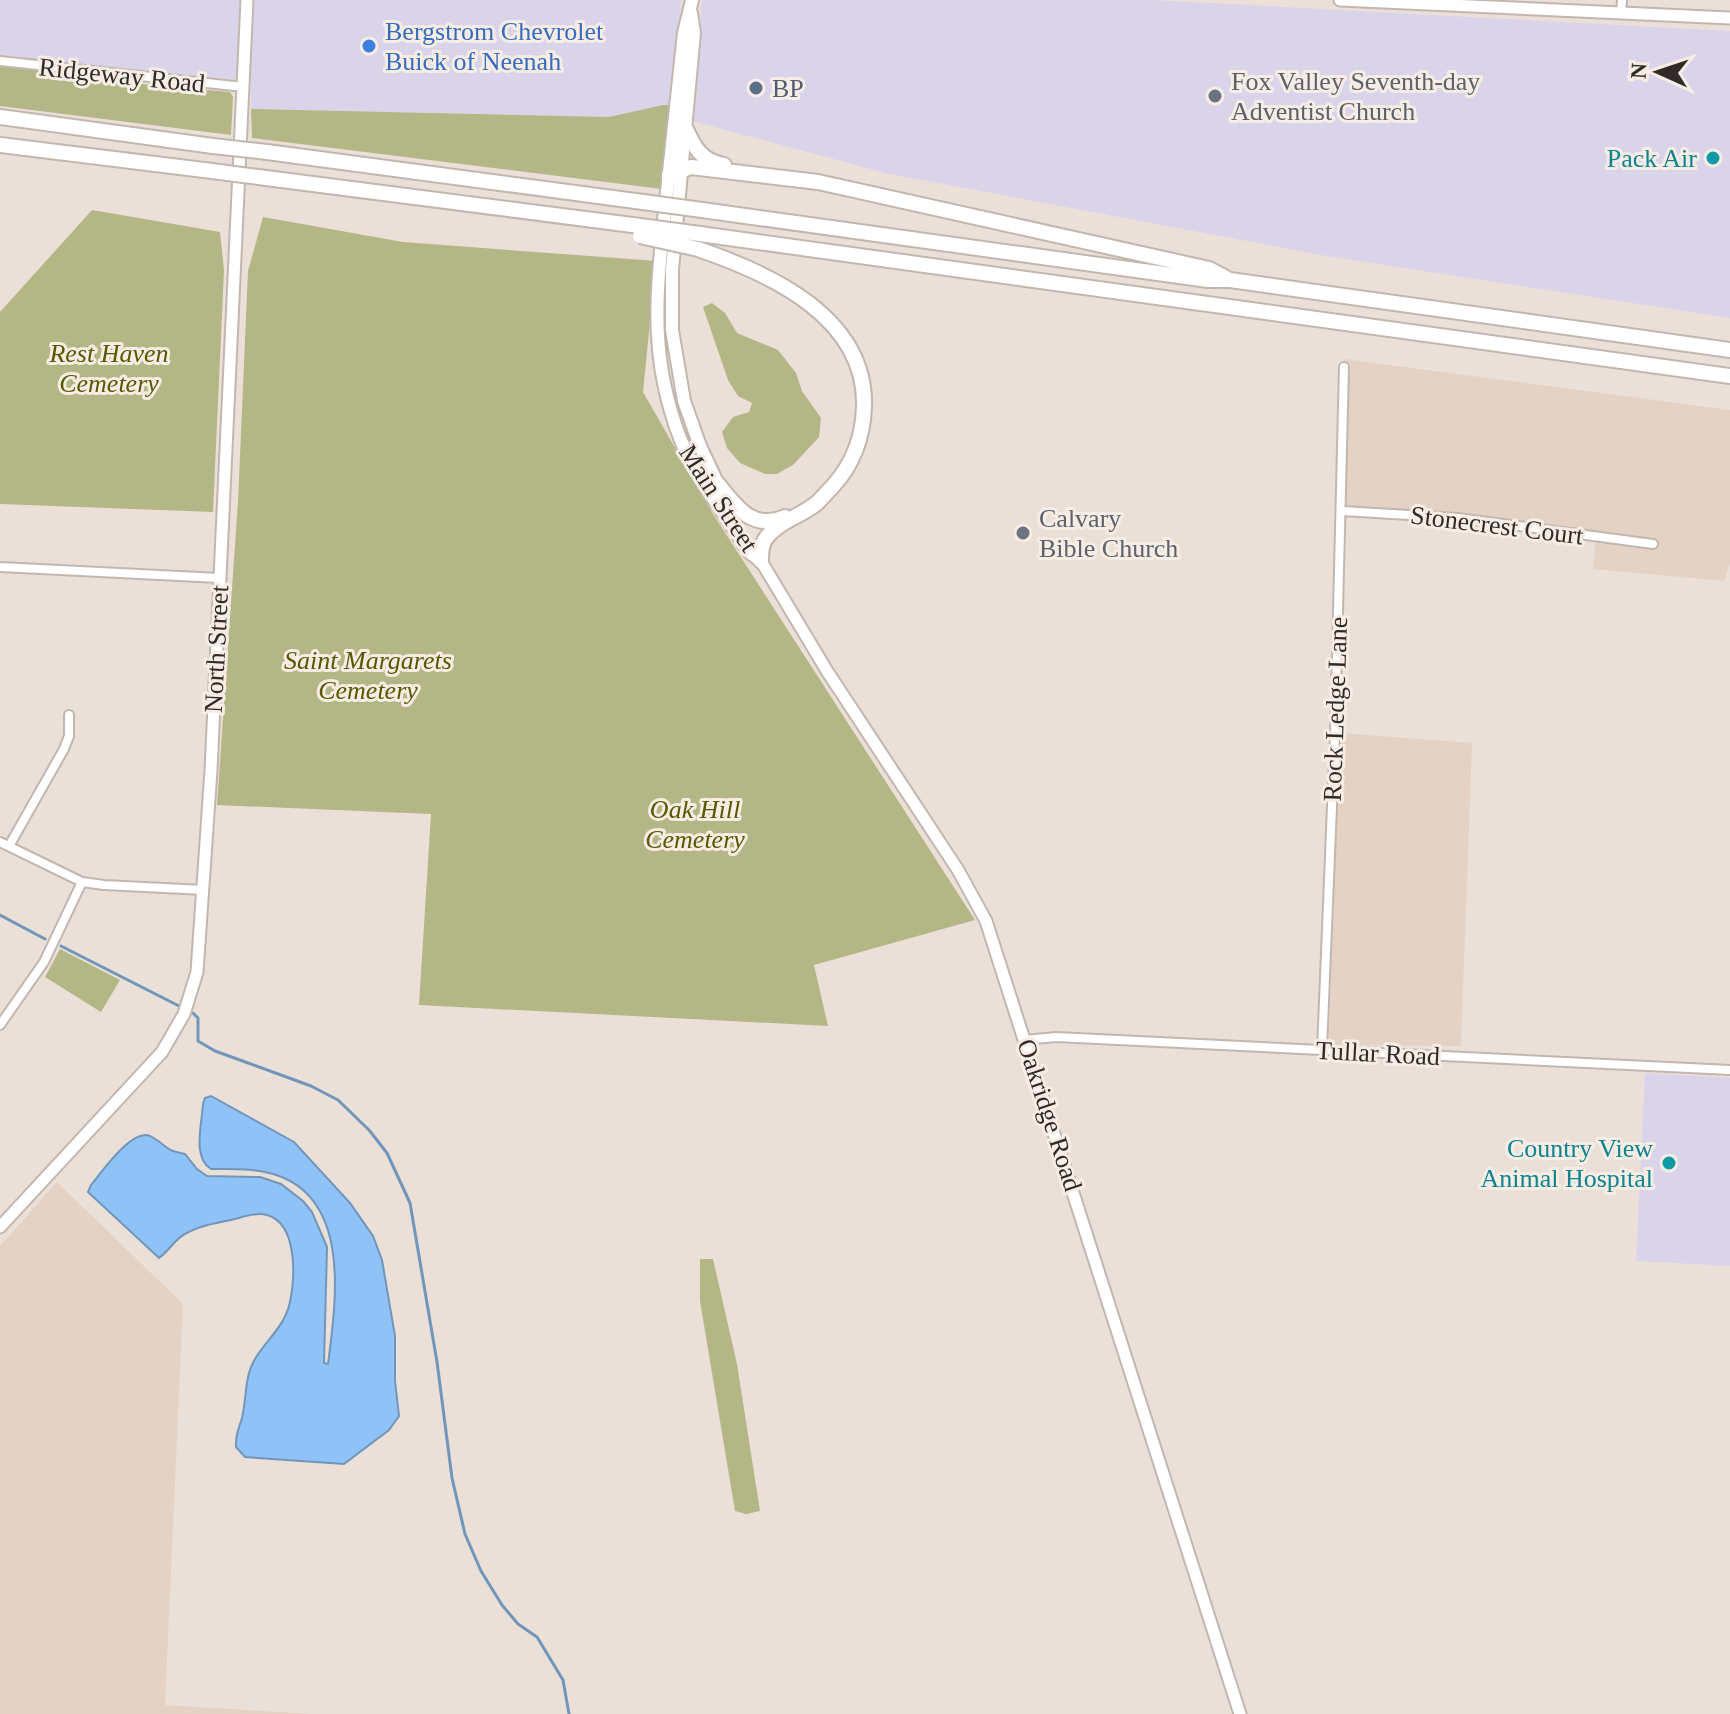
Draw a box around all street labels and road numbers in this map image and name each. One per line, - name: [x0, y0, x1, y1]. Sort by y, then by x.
- street label: Ridgeway Road: [37, 52, 206, 99]
- street label: Main Street: [673, 439, 764, 558]
- street label: Stonecrest Court: [1409, 500, 1586, 551]
- street label: North Street: [199, 584, 234, 714]
- street label: Rock Ledge Lane: [1318, 616, 1353, 802]
- street label: Oakridge Road: [1011, 1035, 1088, 1195]
- street label: Tullar Road: [1315, 1036, 1441, 1071]

